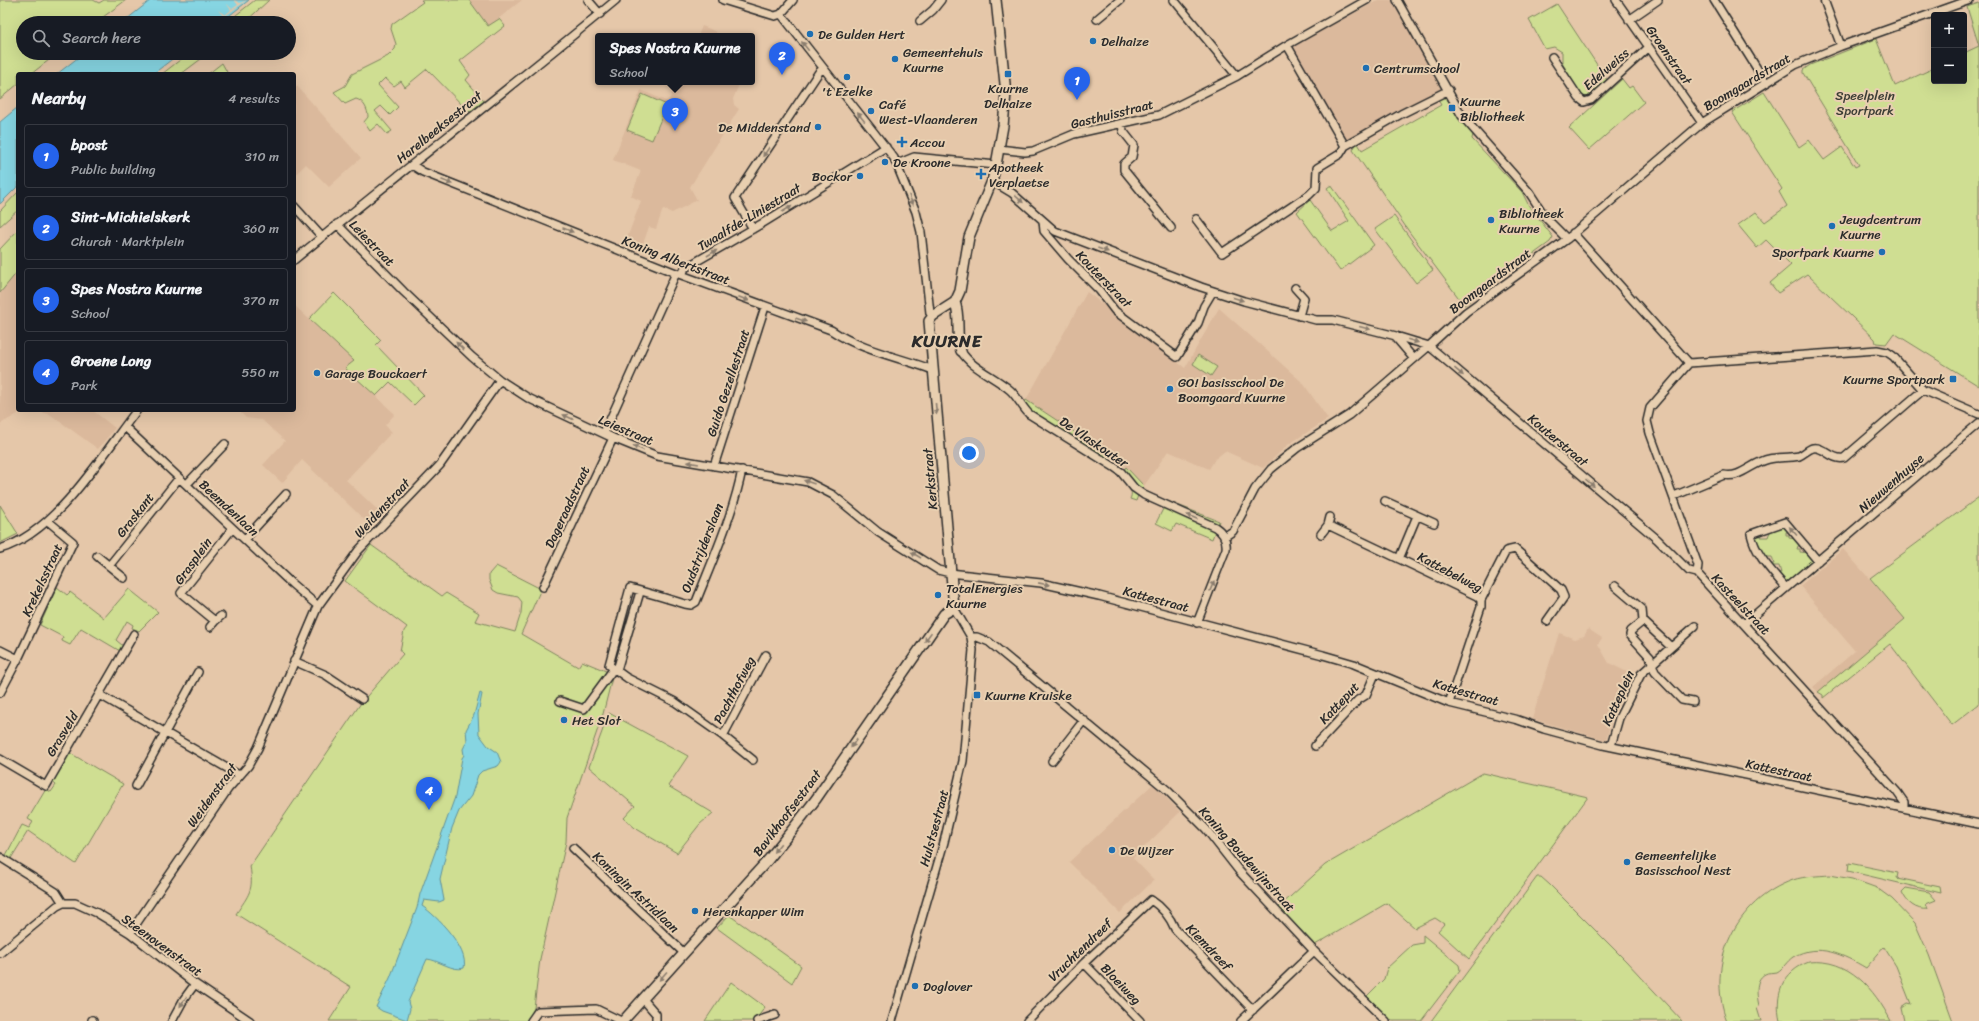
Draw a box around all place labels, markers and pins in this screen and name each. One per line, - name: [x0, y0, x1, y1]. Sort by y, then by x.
- place label: De Gulden Hert: [818, 23, 905, 46]
- marker: De Gulden Hert: [805, 29, 815, 39]
- place label: Delhaize: [1101, 30, 1149, 53]
- marker: Delhaize: [1088, 36, 1098, 46]
- place label: Gemeentehuis Kuurne: [903, 41, 983, 79]
- pin: 2: [769, 42, 795, 75]
- marker: Gemeentehuis Kuurne: [890, 54, 900, 64]
- place label: Centrumschool: [1374, 57, 1460, 80]
- marker: Centrumschool: [1361, 63, 1371, 73]
- pin: 1: [1064, 67, 1090, 100]
- marker: Kuurne Delhaize: [1003, 69, 1013, 79]
- marker: 't Ezelke: [842, 72, 852, 82]
- place label: Kuurne Delhaize: [984, 77, 1032, 115]
- place label: 't Ezelke: [821, 80, 873, 103]
- place label: Kuurne Bibliotheek: [1460, 90, 1525, 128]
- place label: Café West-Vlaanderen: [879, 93, 977, 131]
- pin: 3: [662, 98, 688, 131]
- marker: Kuurne Bibliotheek: [1447, 103, 1457, 113]
- marker: Café West-Vlaanderen: [866, 106, 876, 116]
- place label: De Middenstand: [718, 116, 811, 139]
- marker: De Middenstand: [813, 122, 823, 132]
- place label: Accou: [909, 131, 945, 154]
- marker: Accou: [897, 137, 907, 147]
- place label: De Kroone: [893, 151, 951, 174]
- place label: Apotheek Verplaetse: [988, 156, 1050, 194]
- marker: De Kroone: [880, 157, 890, 167]
- place label: Bockor: [812, 165, 853, 188]
- marker: Apotheek Verplaetse: [976, 169, 986, 179]
- marker: Bockor: [855, 171, 865, 181]
- place label: Bibliotheek Kuurne: [1499, 202, 1564, 240]
- place label: Jeugdcentrum Kuurne: [1839, 208, 1921, 246]
- marker: Bibliotheek Kuurne: [1486, 215, 1496, 225]
- marker: Jeugdcentrum Kuurne: [1827, 221, 1837, 231]
- place label: Sportpark Kuurne: [1772, 241, 1874, 264]
- marker: Sportpark Kuurne: [1877, 247, 1887, 257]
- place label: Garage Bouckaert: [325, 362, 427, 385]
- marker: Garage Bouckaert: [312, 368, 322, 378]
- place label: Kuurne Sportpark: [1843, 368, 1945, 391]
- place label: GO! basisschool De Boomgaard Kuurne: [1178, 371, 1286, 409]
- marker: Kuurne Sportpark: [1948, 374, 1958, 384]
- marker: GO! basisschool De Boomgaard Kuurne: [1165, 384, 1175, 394]
- place label: TotalEnergies Kuurne: [946, 577, 1023, 615]
- marker: TotalEnergies Kuurne: [933, 590, 943, 600]
- place label: Kuurne Kruiske: [985, 684, 1072, 707]
- marker: Kuurne Kruiske: [972, 690, 982, 700]
- place label: Het Slot: [572, 709, 621, 732]
- marker: Het Slot: [559, 715, 569, 725]
- pin: 4: [416, 777, 442, 810]
- place label: De Wijzer: [1120, 839, 1174, 862]
- place label: Gemeentelijke Basisschool Nest: [1635, 844, 1732, 882]
- marker: De Wijzer: [1107, 845, 1117, 855]
- marker: Gemeentelijke Basisschool Nest: [1622, 857, 1632, 867]
- place label: Herenkapper Wim: [703, 900, 804, 923]
- marker: Herenkapper Wim: [690, 906, 700, 916]
- place label: Doglover: [923, 975, 973, 998]
- marker: Doglover: [910, 981, 920, 991]

